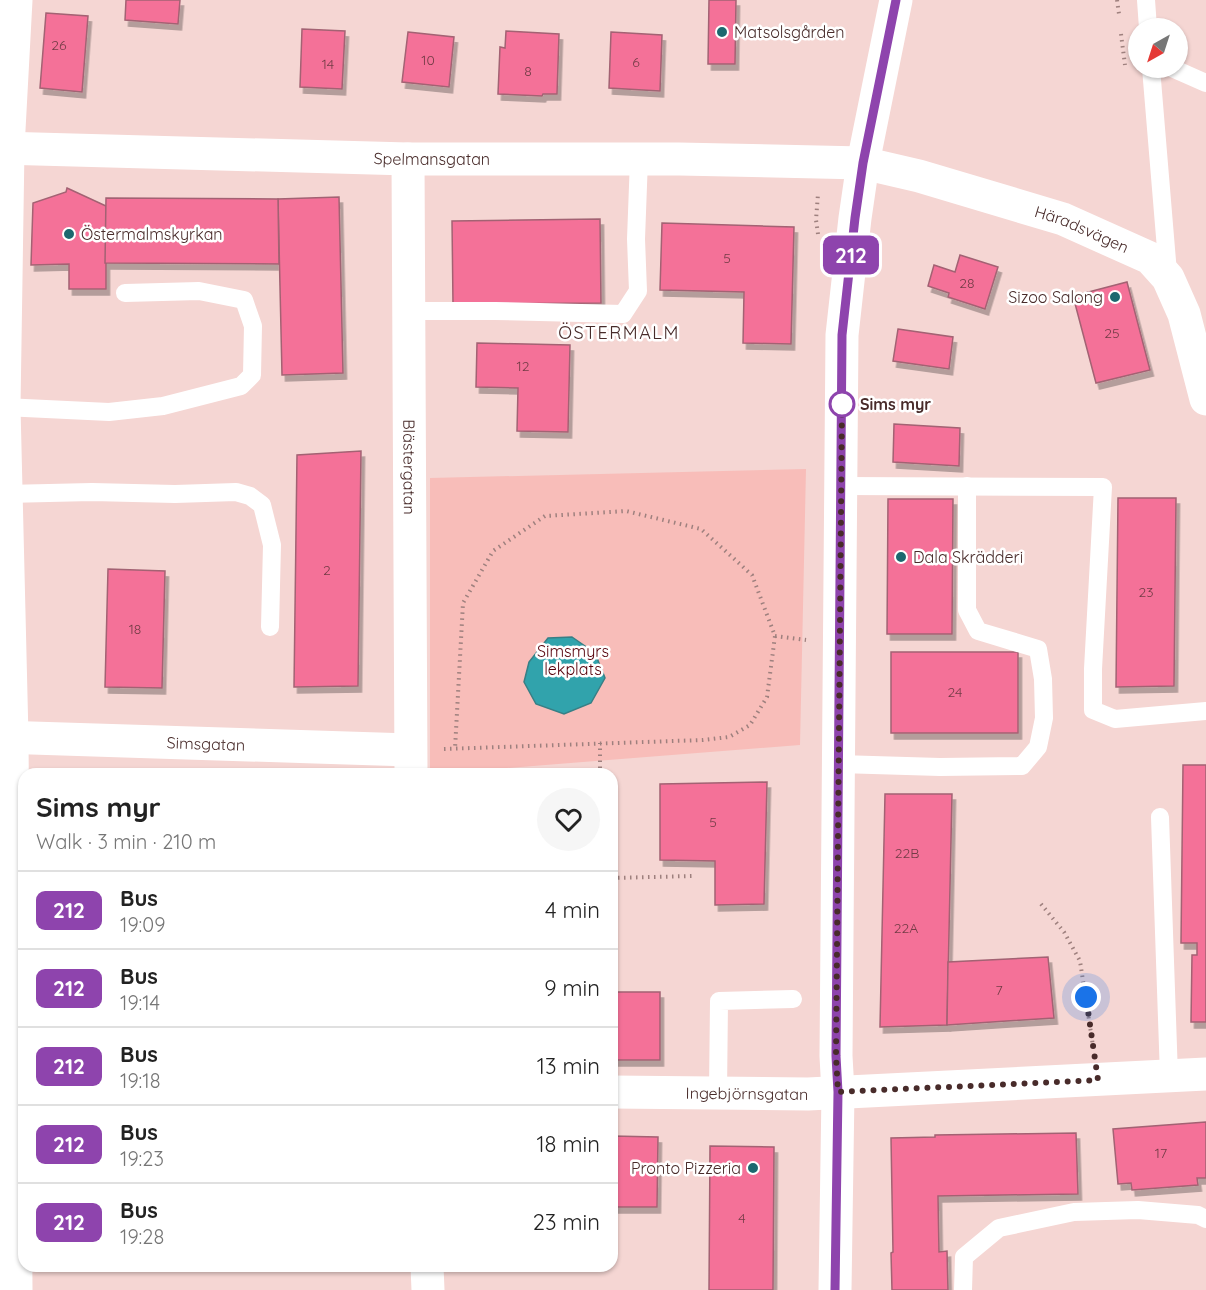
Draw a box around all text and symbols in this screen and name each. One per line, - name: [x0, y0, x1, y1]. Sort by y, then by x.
- north arrow: [1128, 18, 1188, 78]
- map controls: [1128, 18, 1188, 78]
- place label: Matsolsgården: [734, 22, 844, 42]
- marker: Matsolsgården: [715, 25, 729, 39]
- house number: 26: [51, 36, 67, 54]
- house number: 10: [421, 51, 435, 69]
- house number: 6: [632, 53, 640, 71]
- house number: 14: [322, 55, 334, 73]
- house number: 8: [524, 62, 532, 80]
- street label: Spelmansgatan: [373, 148, 490, 169]
- street label: Häradsvägen: [1032, 201, 1132, 257]
- place label: Östermalmskyrkan: [81, 224, 223, 244]
- marker: Östermalmskyrkan: [62, 227, 76, 241]
- line badge: 212: [816, 236, 886, 274]
- text: 212: [835, 242, 867, 268]
- house number: 5: [723, 249, 731, 267]
- house number: 28: [959, 274, 975, 292]
- place label: Sizoo Salong: [1008, 287, 1103, 307]
- marker: Sizoo Salong: [1108, 290, 1122, 304]
- district label: ÖSTERMALM: [558, 321, 680, 344]
- house number: 25: [1104, 324, 1120, 342]
- house number: 12: [517, 357, 530, 375]
- marker: Sims myr: [829, 391, 855, 417]
- place label: Sims myr: [860, 394, 931, 414]
- street label: Blästergatan: [399, 419, 420, 515]
- place label: Dala Skrädderi: [913, 547, 1023, 567]
- marker: Dala Skrädderi: [894, 550, 908, 564]
- house number: 2: [323, 561, 331, 579]
- house number: 23: [1138, 583, 1154, 601]
- house number: 18: [129, 620, 141, 638]
- park label: Simsmyrs lekplats: [537, 641, 609, 679]
- house number: 24: [948, 683, 962, 701]
- street label: Simsgatan: [166, 732, 245, 755]
- button: heart: [537, 788, 600, 851]
- text: Sims myr: [36, 789, 161, 824]
- house number: 5: [709, 813, 717, 831]
- text: Walk · 3 min · 210 m: [36, 829, 216, 854]
- house number: 22B: [895, 844, 919, 862]
- text: Bus: [120, 884, 158, 912]
- text: 4 min: [545, 896, 600, 924]
- text: 212: [53, 897, 85, 923]
- text: 19:09: [120, 912, 165, 937]
- house number: 22A: [894, 919, 918, 937]
- text: Bus: [120, 962, 158, 990]
- text: 9 min: [544, 974, 600, 1002]
- text: 212: [53, 975, 85, 1001]
- house number: 7: [995, 981, 1003, 999]
- your location: [1071, 982, 1101, 1012]
- text: 19:14: [120, 990, 160, 1015]
- text: Bus: [120, 1040, 158, 1068]
- text: 13 min: [537, 1052, 600, 1080]
- text: 212: [53, 1053, 85, 1079]
- text: 19:18: [120, 1068, 161, 1093]
- street label: Ingebjörnsgatan: [686, 1083, 808, 1104]
- text: Bus: [120, 1118, 158, 1146]
- text: 18 min: [536, 1130, 600, 1158]
- text: 212: [53, 1131, 85, 1157]
- house number: 17: [1155, 1144, 1167, 1162]
- text: 19:23: [120, 1146, 164, 1171]
- place label: Pronto Pizzeria: [631, 1158, 741, 1178]
- marker: Pronto Pizzeria: [746, 1161, 760, 1175]
- text: Bus: [120, 1196, 158, 1224]
- text: 23 min: [533, 1208, 600, 1236]
- text: 212: [53, 1209, 85, 1235]
- house number: 4: [738, 1209, 746, 1227]
- text: 19:28: [120, 1224, 164, 1249]

